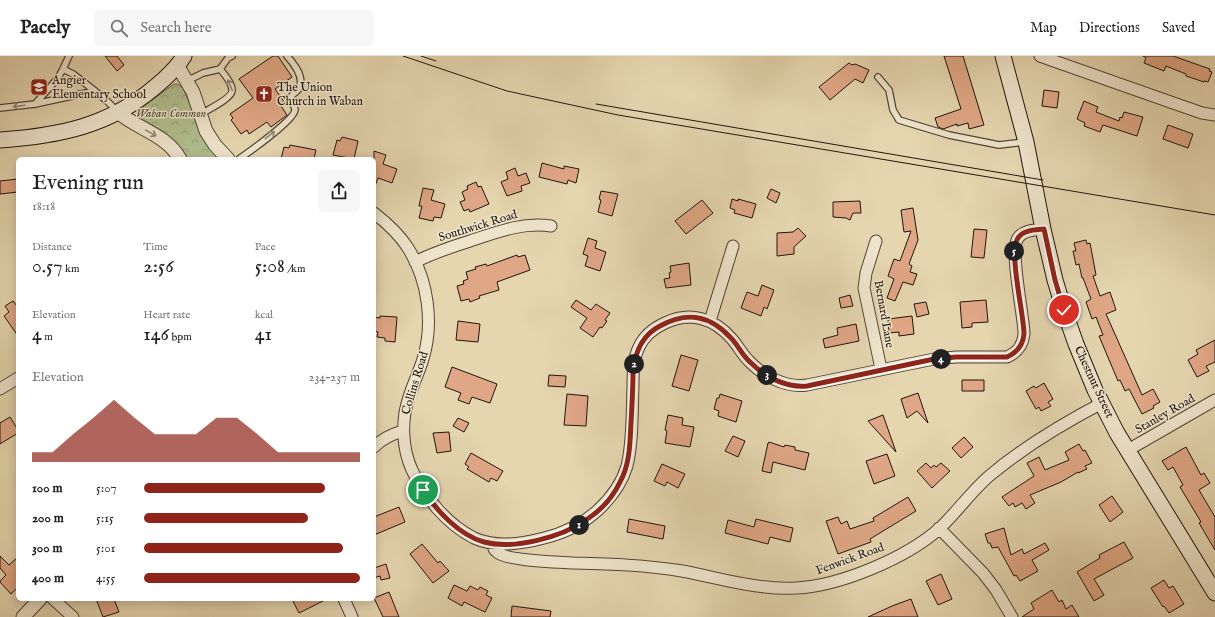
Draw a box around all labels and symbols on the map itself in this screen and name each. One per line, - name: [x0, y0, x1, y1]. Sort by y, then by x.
- place label: Angier Elementary School: [51, 73, 147, 102]
- school or university icon: Angier Elementary School: [29, 77, 49, 97]
- one-way arrow: [225, 79, 233, 91]
- place label: The Union Church in Waban: [277, 80, 363, 109]
- church icon: The Union Church in Waban: [254, 84, 274, 104]
- one-way arrow: [13, 102, 26, 110]
- park label: Waban Common: [136, 106, 207, 121]
- one-way arrow: [145, 129, 157, 137]
- one-way arrow: [264, 131, 275, 139]
- street label: Southwick Road: [437, 207, 520, 245]
- pin: 5: [1004, 241, 1024, 261]
- street label: Bernard Lane: [871, 279, 897, 349]
- pin: [1047, 293, 1081, 327]
- street label: Chestnut Street: [1071, 344, 1117, 420]
- street label: Collins Road: [398, 349, 432, 416]
- pin: 4: [931, 349, 951, 369]
- pin: 2: [624, 354, 644, 374]
- pin: 3: [757, 365, 777, 385]
- street label: Stanley Road: [1133, 391, 1198, 437]
- pin: [406, 473, 440, 507]
- pin: 1: [569, 515, 589, 535]
- street label: Fenwick Road: [814, 539, 887, 578]

